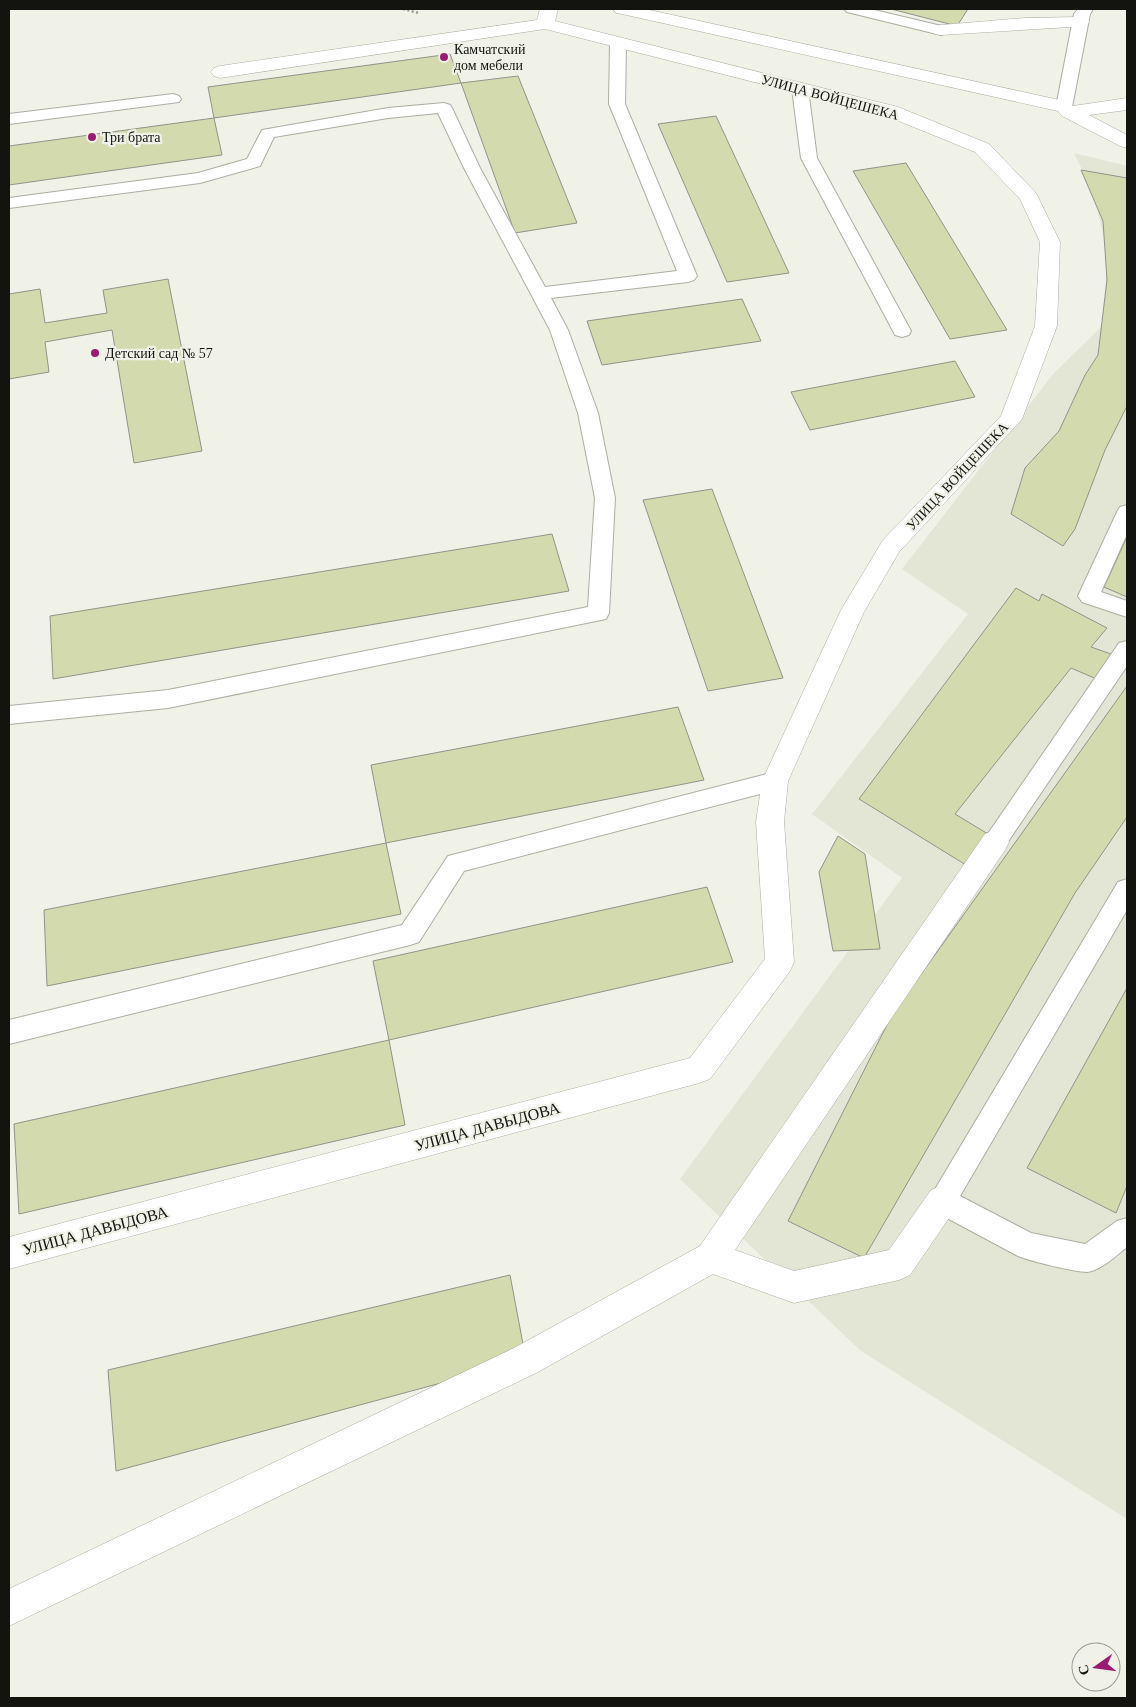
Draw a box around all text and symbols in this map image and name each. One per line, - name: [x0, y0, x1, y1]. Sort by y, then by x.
- place label: Камчатский дом мебели: [454, 42, 526, 73]
- marker: Камчатский дом мебели: [438, 51, 450, 63]
- street label: УЛИЦА ВОЙЦЕШЕКА: [759, 71, 902, 123]
- place label: Три брата: [102, 130, 161, 145]
- marker: Три брата: [86, 131, 98, 143]
- place label: Детский сад № 57: [105, 346, 213, 361]
- marker: Детский сад № 57: [89, 347, 101, 359]
- street label: УЛИЦА ВОЙЦЕШЕКА: [903, 418, 1012, 533]
- street label: УЛИЦА ДАВЫДОВА: [413, 1099, 562, 1155]
- street label: УЛИЦА ДАВЫДОВА: [21, 1203, 170, 1259]
- north arrow: [1071, 1642, 1121, 1692]
- text: С: [1075, 1663, 1092, 1677]

